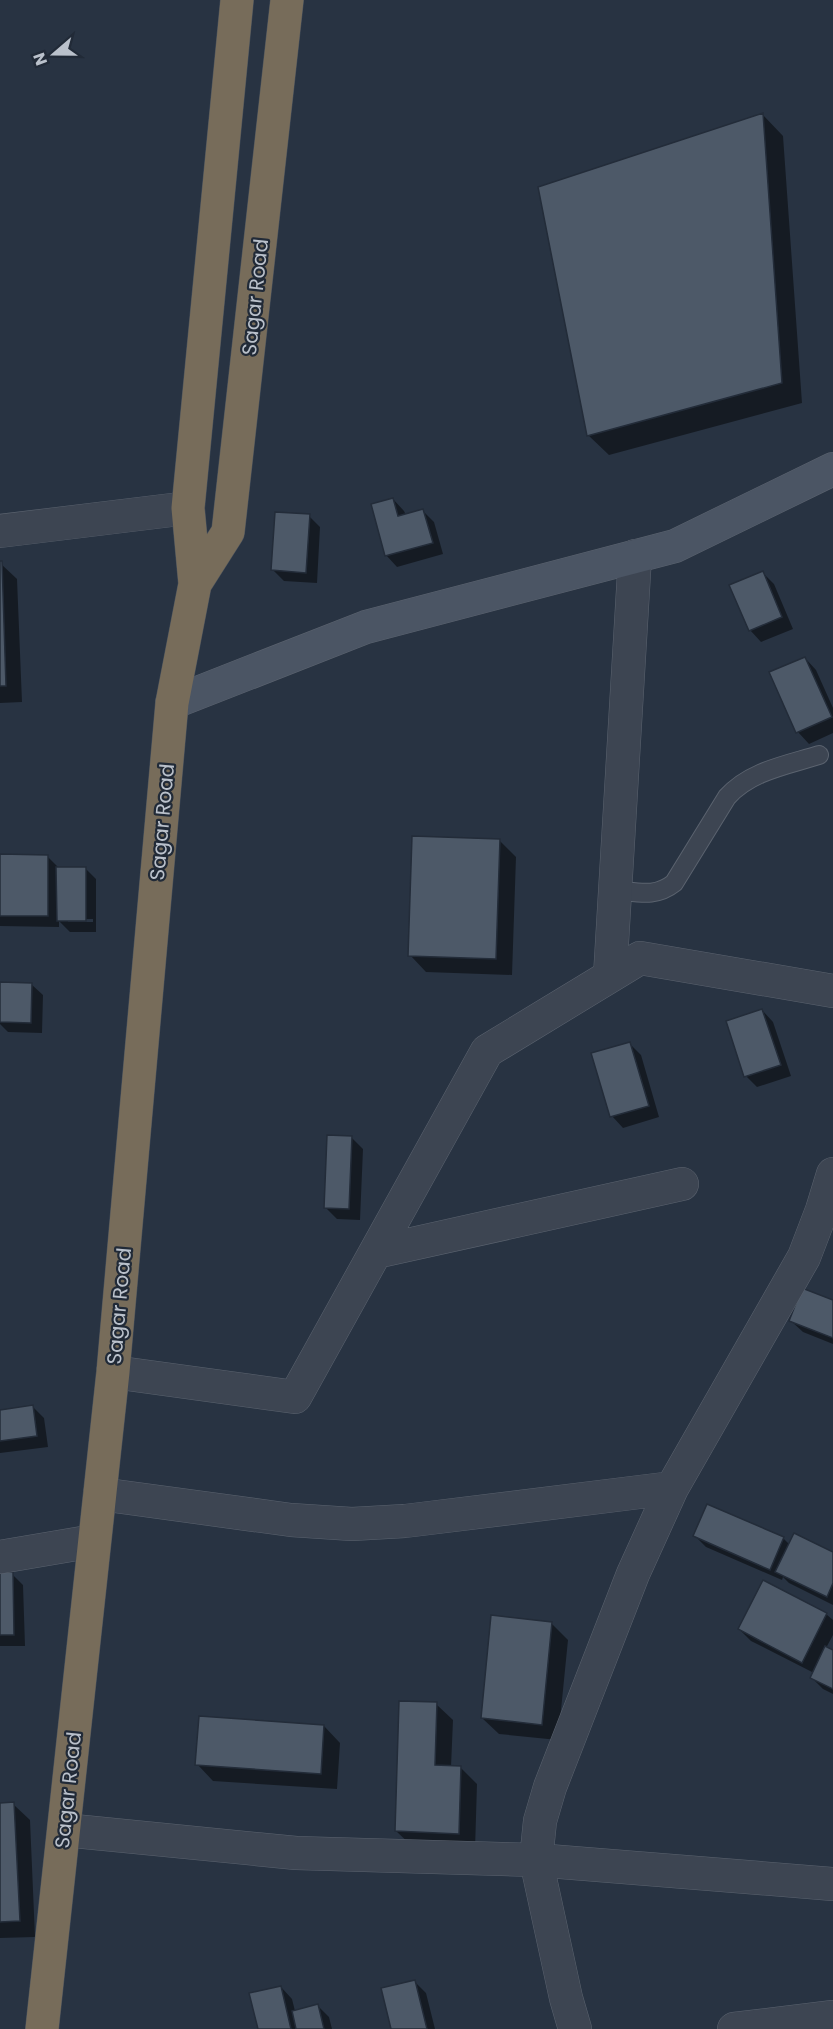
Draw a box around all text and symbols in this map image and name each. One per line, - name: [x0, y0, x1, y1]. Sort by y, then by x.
- north arrow: [24, 24, 84, 84]
- text: N: [28, 49, 53, 69]
- street label: Sagar Road: [235, 237, 275, 357]
- street label: Sagar Road: [143, 762, 181, 882]
- street label: Sagar Road: [100, 1246, 138, 1366]
- street label: Sagar Road: [48, 1730, 88, 1850]

